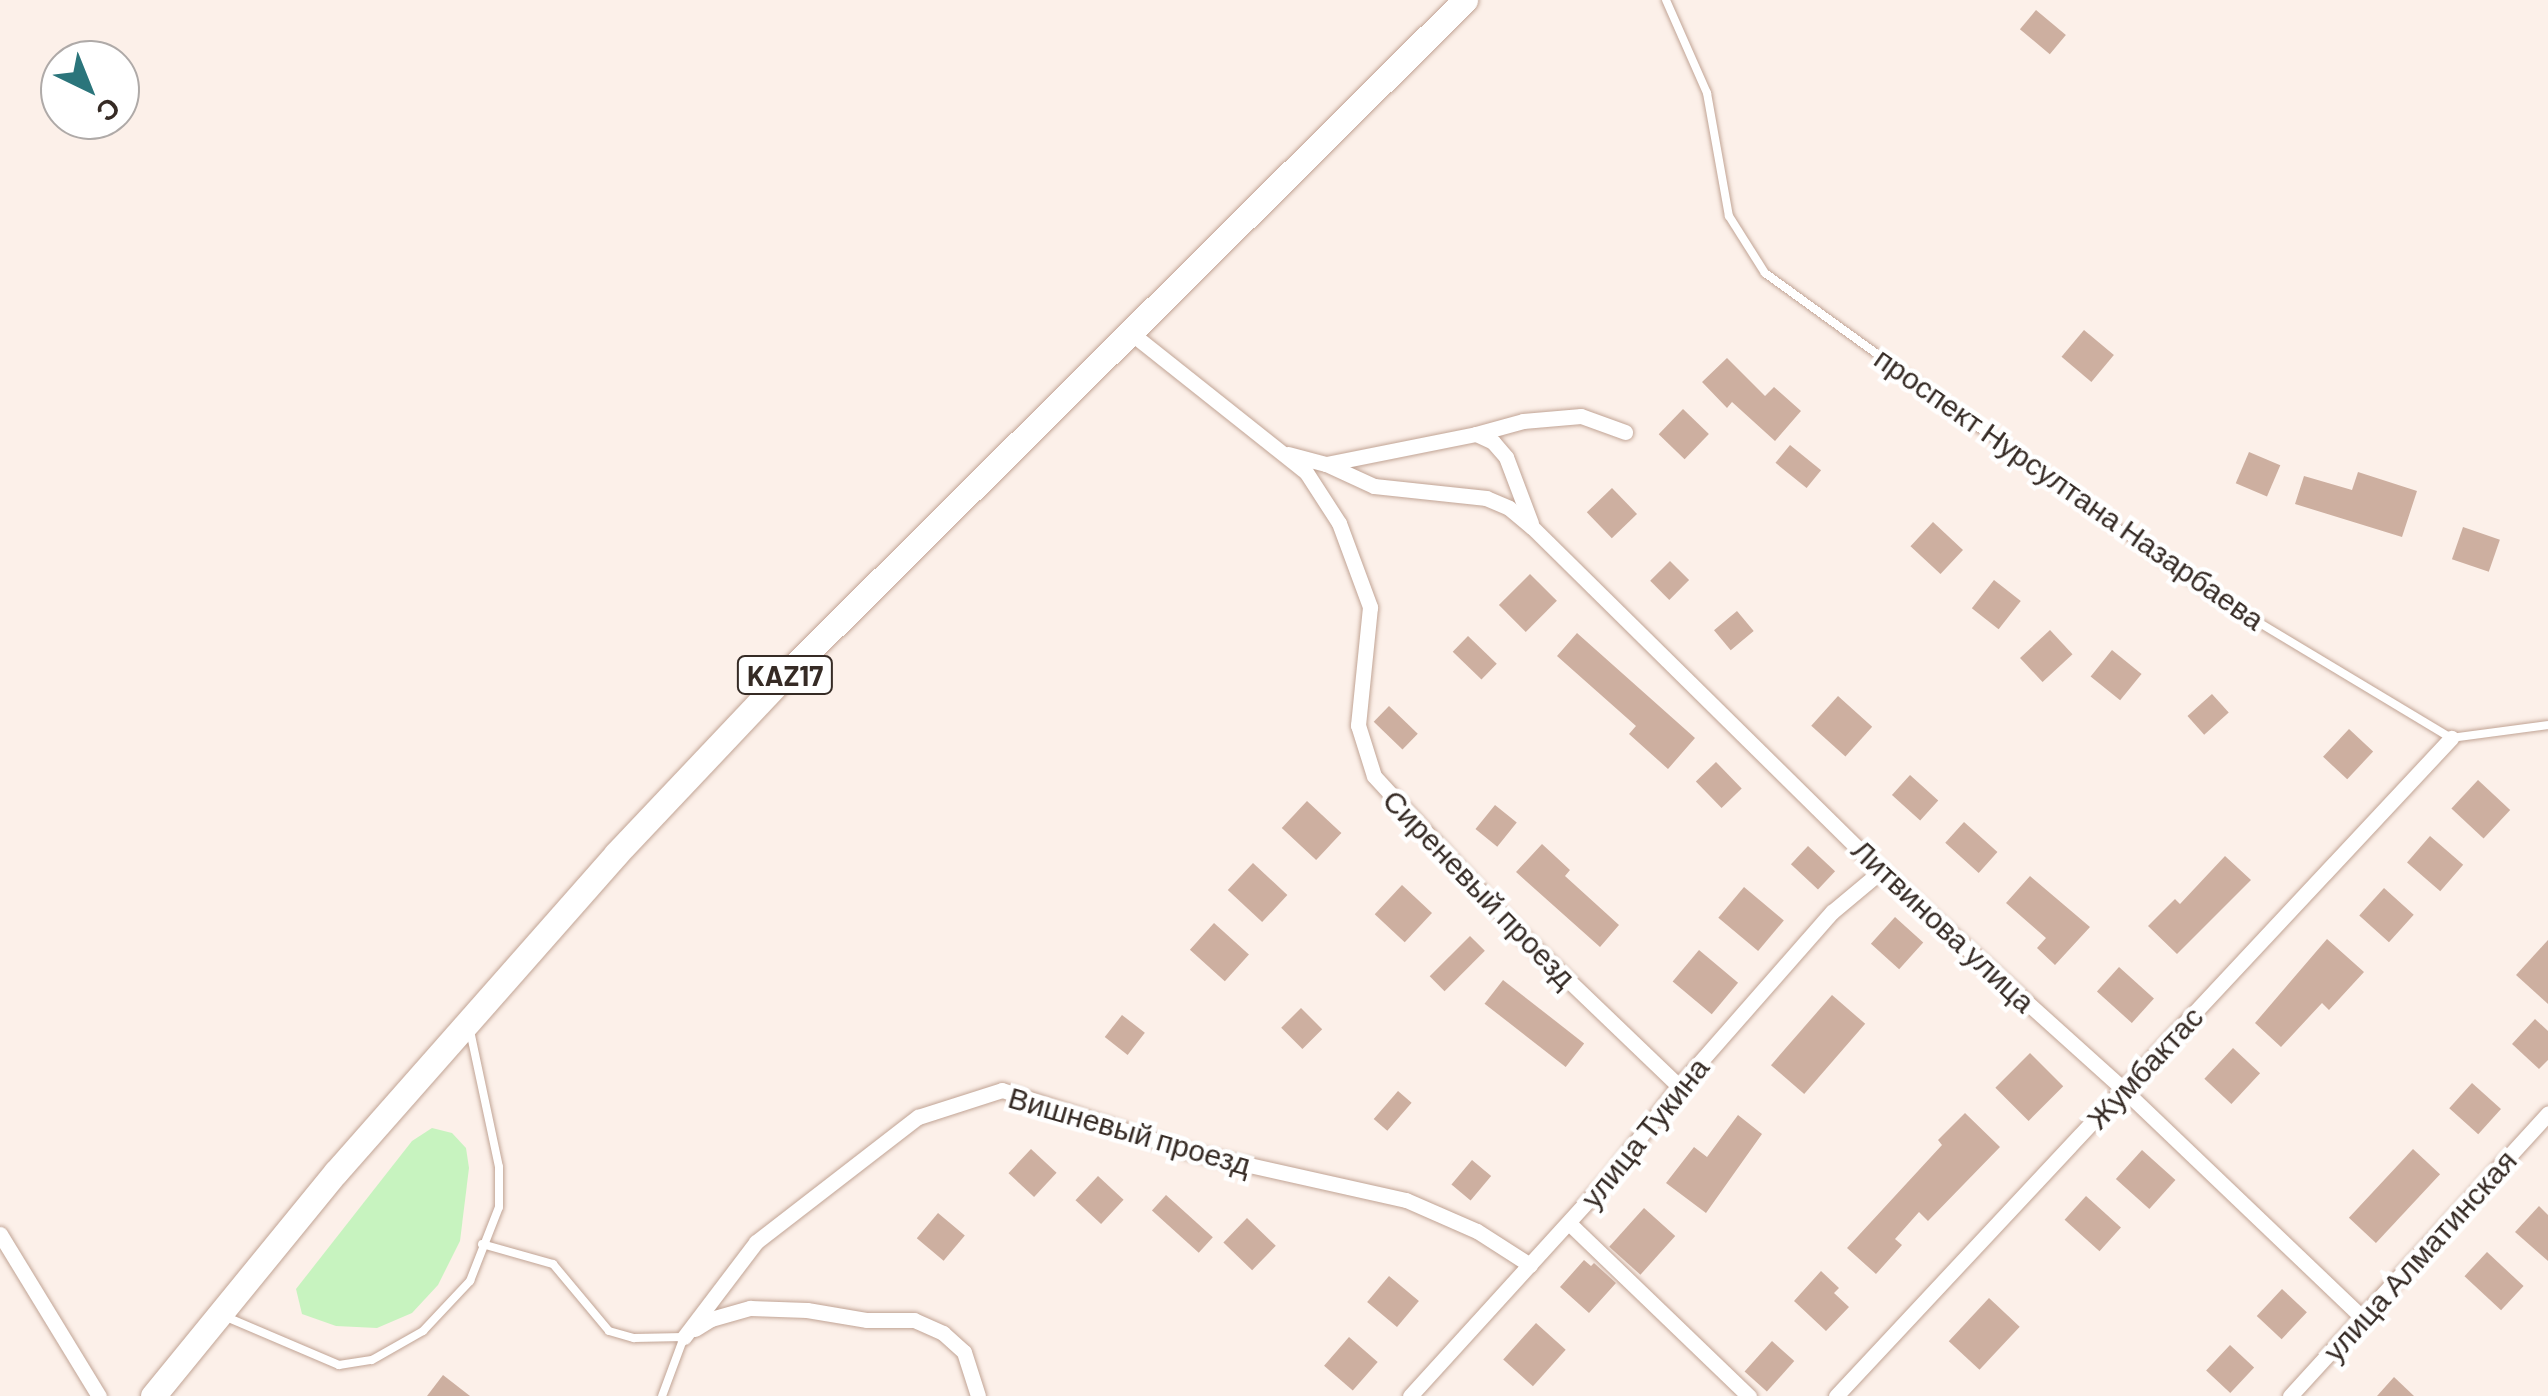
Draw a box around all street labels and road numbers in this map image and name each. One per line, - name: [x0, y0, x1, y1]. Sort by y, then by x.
- street label: проспект Нурсултана Назарбаева: [1868, 339, 2272, 637]
- road number: KAZ17: [735, 652, 835, 698]
- street label: Сиреневый проезд: [1376, 781, 1584, 995]
- street label: Литвинова улица: [1845, 831, 2043, 1019]
- street label: Жумбактас: [2078, 998, 2210, 1136]
- street label: улица Тукина: [1572, 1049, 1716, 1215]
- street label: Вишневый проезд: [1005, 1078, 1255, 1182]
- street label: улица Алматинская: [2315, 1142, 2523, 1368]

